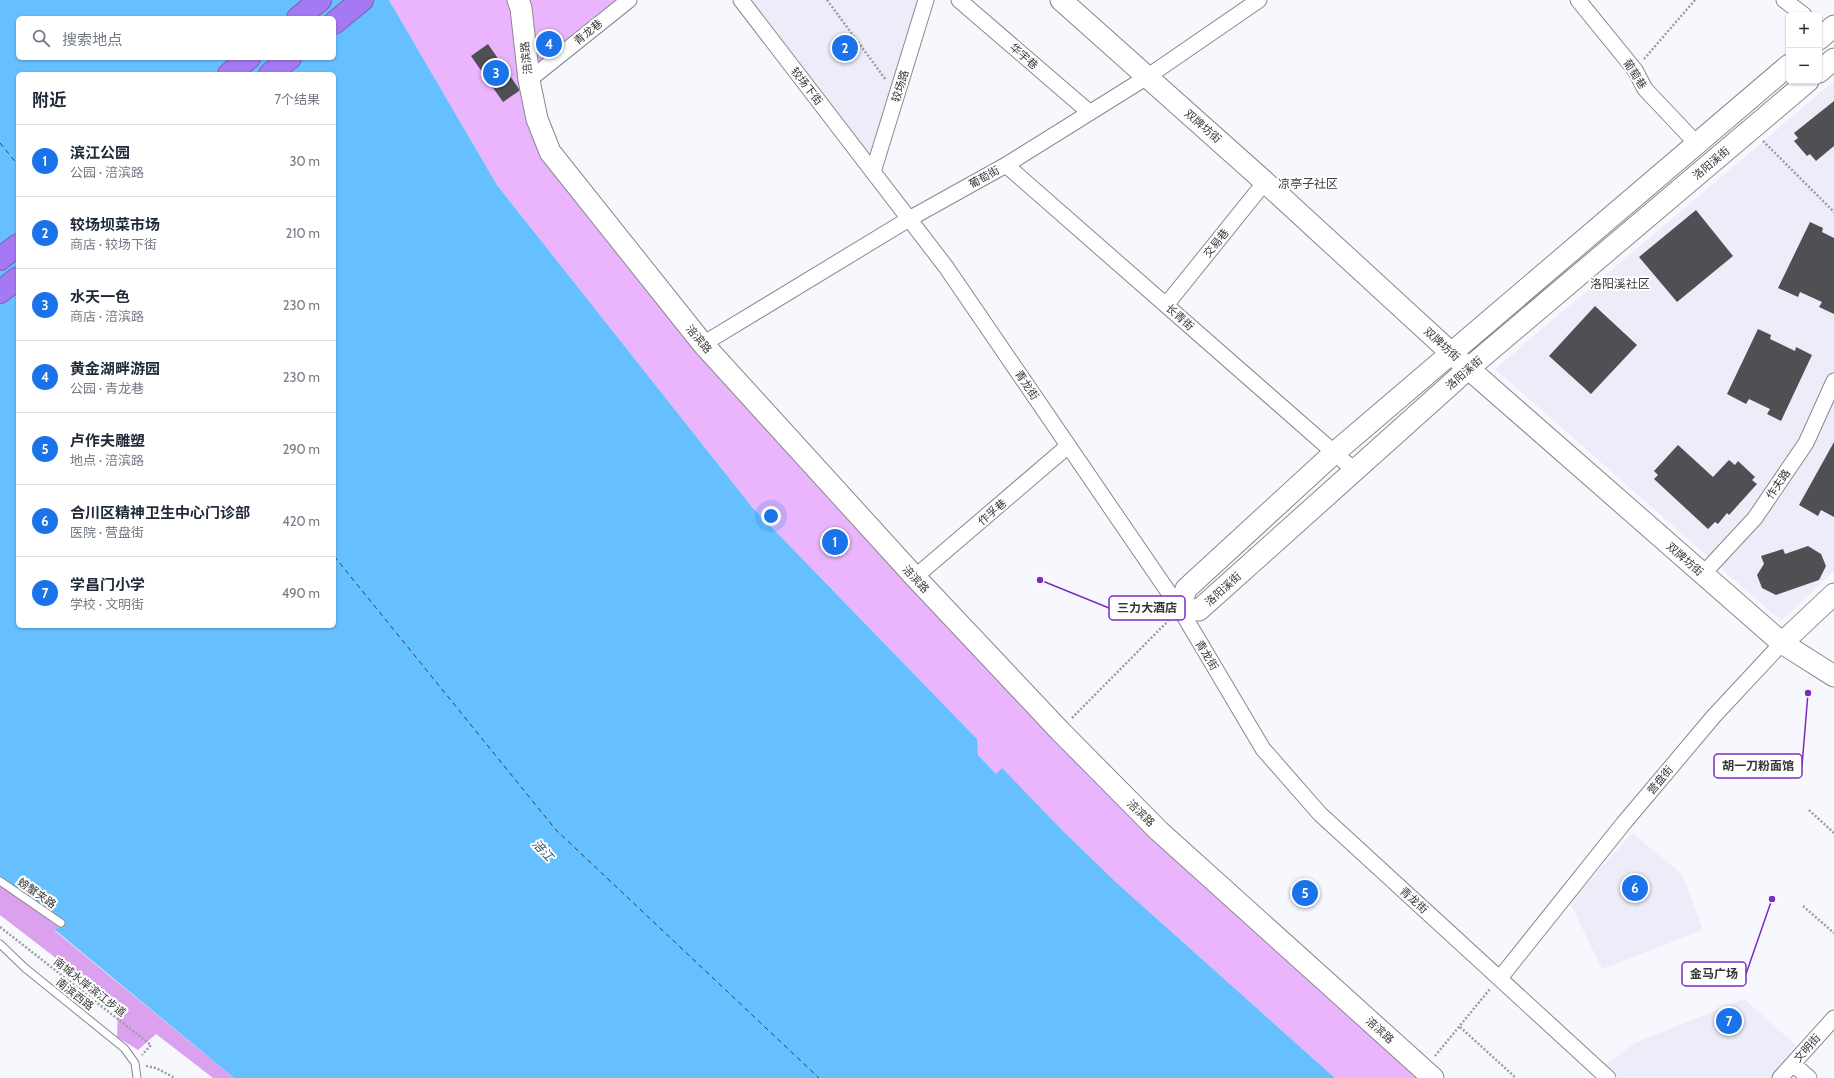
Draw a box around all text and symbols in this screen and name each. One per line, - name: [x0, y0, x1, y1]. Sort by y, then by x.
- map controls: [1786, 12, 1822, 84]
- button: +: [1786, 12, 1822, 48]
- search box: [16, 16, 336, 60]
- street label: 青龙巷: [571, 16, 605, 48]
- icon: search: [30, 27, 52, 49]
- pin: 4: [536, 29, 562, 59]
- text: 搜索地点: [62, 31, 122, 49]
- pin: 2: [832, 33, 858, 63]
- street label: 华宇巷: [1007, 40, 1041, 72]
- street label: 涪滨路: [517, 41, 535, 75]
- button: −: [1786, 48, 1822, 84]
- street label: 葡萄巷: [1620, 56, 1650, 92]
- pin: 3: [483, 58, 509, 88]
- street label: 较场下街: [788, 64, 826, 108]
- street label: 较场路: [888, 68, 912, 104]
- text: 附近: [32, 90, 66, 110]
- text: 7个结果: [274, 91, 320, 107]
- street label: 双牌坊街: [1182, 106, 1224, 146]
- street label: 洛阳溪街: [1690, 143, 1732, 183]
- text: 滨江公园: [70, 144, 130, 162]
- text: 1: [43, 153, 47, 169]
- text: 30 m: [290, 153, 320, 169]
- street label: 葡萄街: [966, 163, 1002, 191]
- text: 公园 · 涪滨路: [70, 164, 144, 180]
- district label: 凉亭子社区: [1278, 176, 1338, 191]
- text: 较场坝菜市场: [70, 216, 160, 234]
- text: 2: [42, 225, 48, 241]
- text: 210 m: [286, 225, 320, 241]
- street label: 交易巷: [1200, 226, 1232, 260]
- text: 商店 · 较场下街: [70, 236, 157, 252]
- district label: 洛阳溪社区: [1590, 276, 1650, 291]
- text: 水天一色: [70, 288, 130, 306]
- text: 3: [41, 297, 49, 313]
- text: 230 m: [283, 297, 320, 313]
- street label: 长青街: [1163, 301, 1197, 333]
- text: 商店 · 涪滨路: [70, 308, 144, 324]
- street label: 涪滨路: [683, 322, 715, 356]
- street label: 双牌坊街: [1421, 324, 1463, 364]
- street label: 洛阳溪街: [1443, 353, 1485, 393]
- text: 黄金湖畔游园: [70, 360, 160, 378]
- street label: 青龙街: [1012, 367, 1042, 403]
- text: 4: [41, 369, 49, 385]
- text: 230 m: [283, 369, 320, 385]
- text: 公园 · 青龙巷: [70, 380, 144, 396]
- text: 卢作夫雕塑: [70, 432, 145, 450]
- text: 5: [42, 441, 48, 457]
- text: 290 m: [282, 441, 320, 457]
- text: 地点 · 涪滨路: [70, 452, 144, 468]
- street label: 作夫路: [1763, 466, 1793, 502]
- street label: 作孚巷: [975, 496, 1009, 528]
- text: 合川区精神卫生中心门诊部: [70, 504, 250, 522]
- your location: [761, 506, 781, 526]
- text: 6: [41, 513, 49, 529]
- text: 420 m: [282, 513, 320, 529]
- text: 医院 · 营盘街: [70, 524, 144, 540]
- pin: 1: [822, 527, 848, 557]
- street label: 双牌坊街: [1664, 539, 1706, 579]
- street label: 涪滨路: [900, 562, 932, 596]
- street label: 洛阳溪街: [1202, 569, 1244, 609]
- text: 学昌门小学: [70, 576, 145, 594]
- text: 7: [42, 585, 48, 601]
- text: 490 m: [282, 585, 320, 601]
- text: 学校 · 文明街: [70, 596, 144, 612]
- callout: 三力大酒店: [1109, 596, 1185, 620]
- text: 三力大酒店: [1117, 600, 1177, 615]
- street label: 青龙街: [1193, 637, 1221, 673]
- callout: 胡一刀粉面馆: [1714, 754, 1802, 778]
- text: 胡一刀粉面馆: [1722, 758, 1794, 773]
- street label: 营盘街: [1644, 763, 1676, 797]
- street label: 涪滨路: [1124, 797, 1158, 829]
- water label: 涪江: [529, 836, 558, 865]
- pin: 6: [1622, 873, 1648, 903]
- street label: 螃蟹夹路: [15, 875, 59, 911]
- pin: 5: [1292, 878, 1318, 908]
- street label: 青龙街: [1397, 884, 1431, 916]
- street label: 南城水岸滨江步道: [51, 954, 129, 1020]
- callout: 金马广场: [1682, 962, 1746, 986]
- text: 金马广场: [1690, 966, 1738, 981]
- street label: 南滨西路: [53, 975, 97, 1013]
- pin: 7: [1716, 1006, 1742, 1036]
- street label: 涪滨路: [1363, 1014, 1397, 1046]
- street label: 文明街: [1791, 1031, 1823, 1065]

